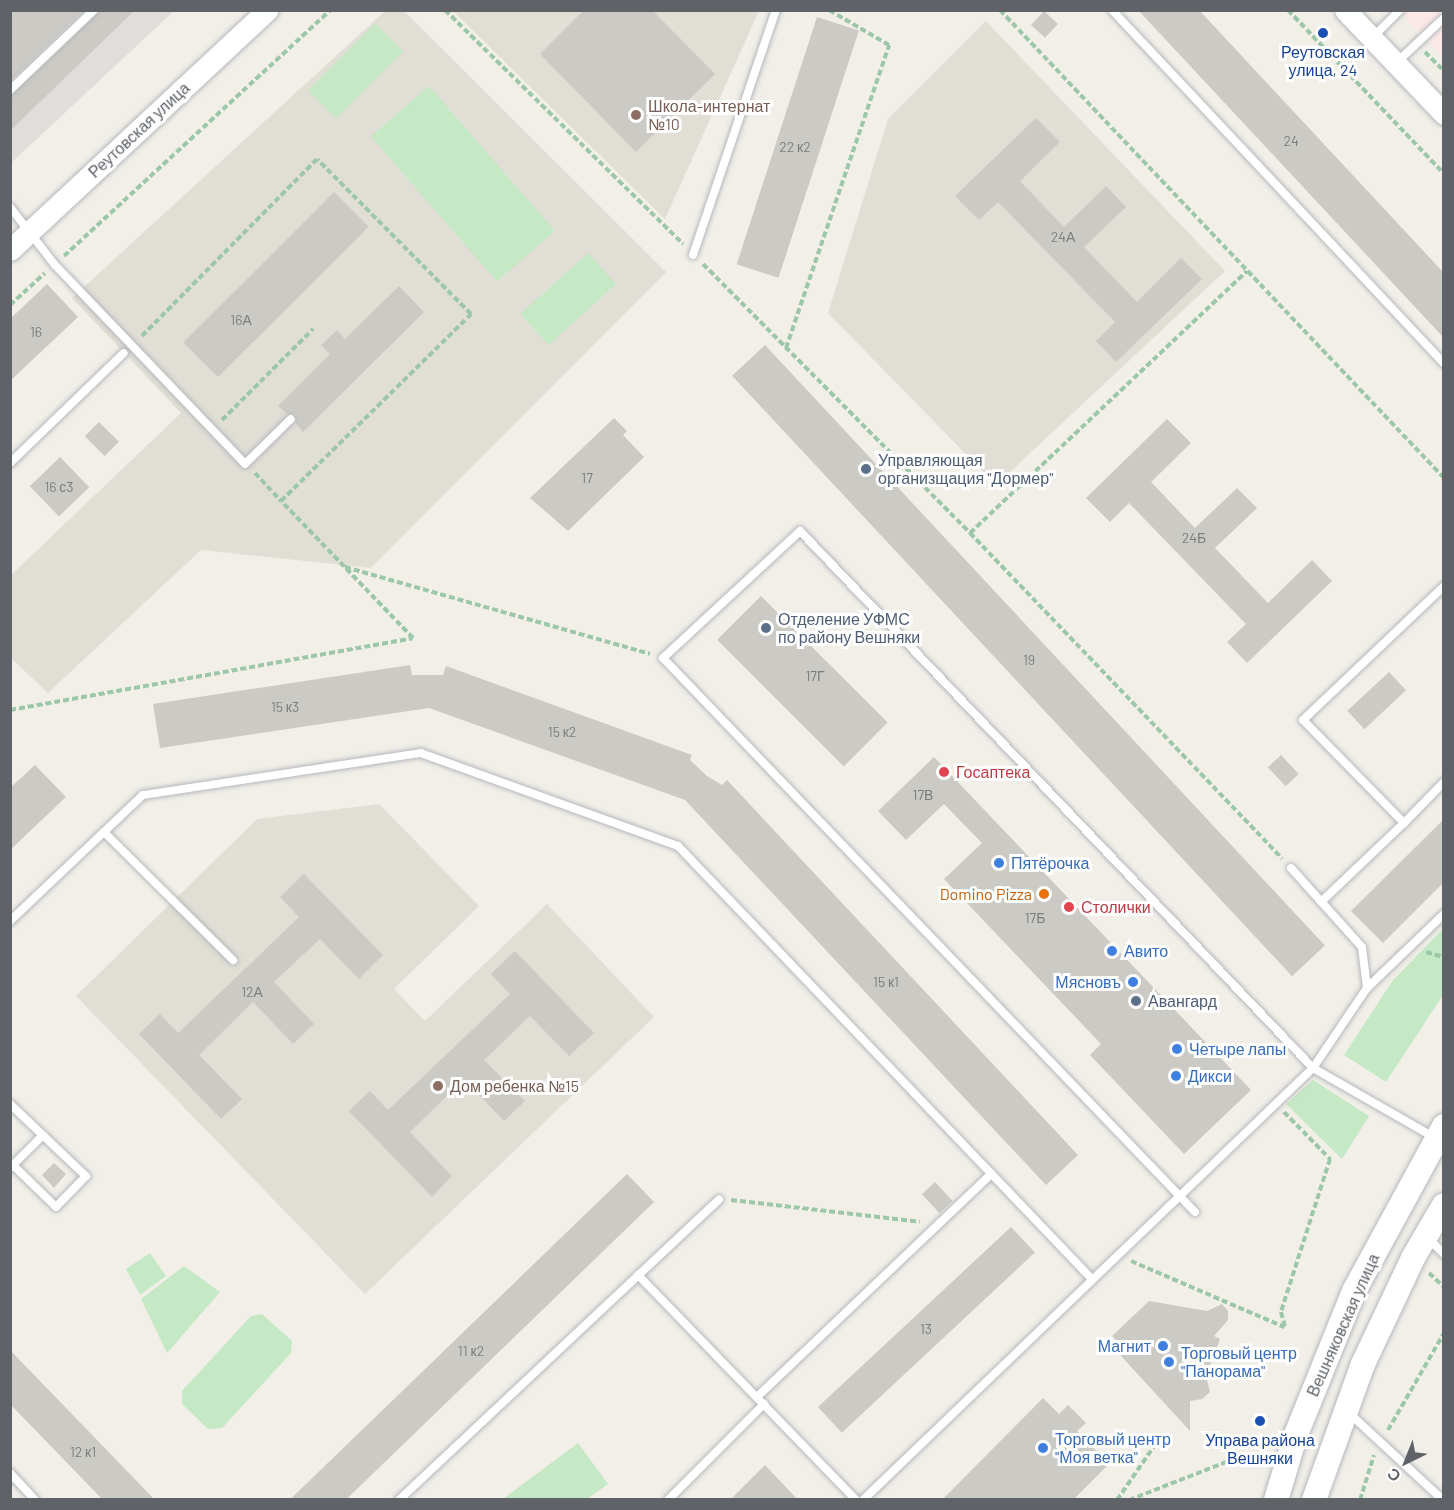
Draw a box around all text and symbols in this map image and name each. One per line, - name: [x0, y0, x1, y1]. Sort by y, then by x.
- marker: Реутовская улица, 24: [1316, 26, 1330, 40]
- place label: Реутовская улица, 24: [1281, 42, 1365, 80]
- street label: Реутовская улица: [84, 78, 194, 182]
- place label: Школа-интернат №10: [648, 96, 770, 134]
- marker: Школа-интернат №10: [629, 108, 643, 122]
- house number: 24: [1283, 133, 1299, 149]
- house number: 22 к2: [779, 139, 811, 155]
- house number: 24А: [1051, 229, 1075, 245]
- house number: 16А: [230, 312, 252, 328]
- house number: 16: [30, 324, 42, 340]
- place label: Управляющая организщация "Дормер": [878, 450, 1053, 488]
- marker: Управляющая организщация "Дормер": [859, 462, 873, 476]
- house number: 17: [581, 470, 593, 486]
- house number: 16 с3: [44, 479, 74, 495]
- house number: 24Б: [1182, 530, 1206, 546]
- place label: Отделение УФМС по району Вешняки: [778, 609, 920, 647]
- marker: Отделение УФМС по району Вешняки: [759, 621, 773, 635]
- house number: 19: [1023, 652, 1035, 668]
- house number: 17Г: [805, 668, 825, 684]
- house number: 15 к3: [271, 699, 299, 715]
- house number: 15 к2: [548, 724, 576, 740]
- place label: Госаптека: [956, 762, 1030, 782]
- marker: Госаптека: [937, 765, 951, 779]
- house number: 17В: [913, 787, 933, 803]
- place label: Пятёрочка: [1011, 853, 1089, 873]
- marker: Пятёрочка: [992, 856, 1006, 870]
- place label: Domino Pizza: [940, 884, 1032, 904]
- marker: Domino Pizza: [1037, 887, 1051, 901]
- place label: Столички: [1081, 897, 1151, 917]
- marker: Столички: [1062, 900, 1076, 914]
- house number: 17Б: [1025, 910, 1045, 926]
- place label: Авито: [1124, 941, 1168, 961]
- marker: Авито: [1105, 944, 1119, 958]
- place label: Мясновъ: [1055, 972, 1121, 992]
- house number: 15 к1: [873, 974, 899, 990]
- marker: Мясновъ: [1126, 975, 1140, 989]
- house number: 12А: [241, 984, 263, 1000]
- place label: Авангард: [1148, 991, 1217, 1011]
- marker: Авангард: [1129, 994, 1143, 1008]
- place label: Четыре лапы: [1189, 1039, 1286, 1059]
- marker: Четыре лапы: [1170, 1042, 1184, 1056]
- place label: Дикси: [1188, 1066, 1232, 1086]
- marker: Дикси: [1169, 1069, 1183, 1083]
- place label: Дом ребенка №15: [450, 1076, 579, 1096]
- marker: Дом ребенка №15: [431, 1079, 445, 1093]
- street label: Вешняковская улица: [1303, 1251, 1383, 1399]
- house number: 13: [920, 1321, 932, 1337]
- place label: Магнит: [1098, 1336, 1151, 1356]
- marker: Магнит: [1156, 1339, 1170, 1353]
- house number: 11 к2: [458, 1343, 484, 1359]
- place label: Торговый центр "Панорама": [1181, 1343, 1297, 1381]
- marker: Торговый центр "Панорама": [1162, 1355, 1176, 1369]
- marker: Управа района Вешняки: [1253, 1414, 1267, 1428]
- place label: Торговый центр "Моя ветка": [1055, 1429, 1171, 1467]
- place label: Управа района Вешняки: [1205, 1430, 1315, 1468]
- north arrow: [1376, 1432, 1436, 1492]
- marker: Торговый центр "Моя ветка": [1036, 1441, 1050, 1455]
- house number: 12 к1: [70, 1444, 96, 1460]
- text: С: [1383, 1465, 1404, 1486]

